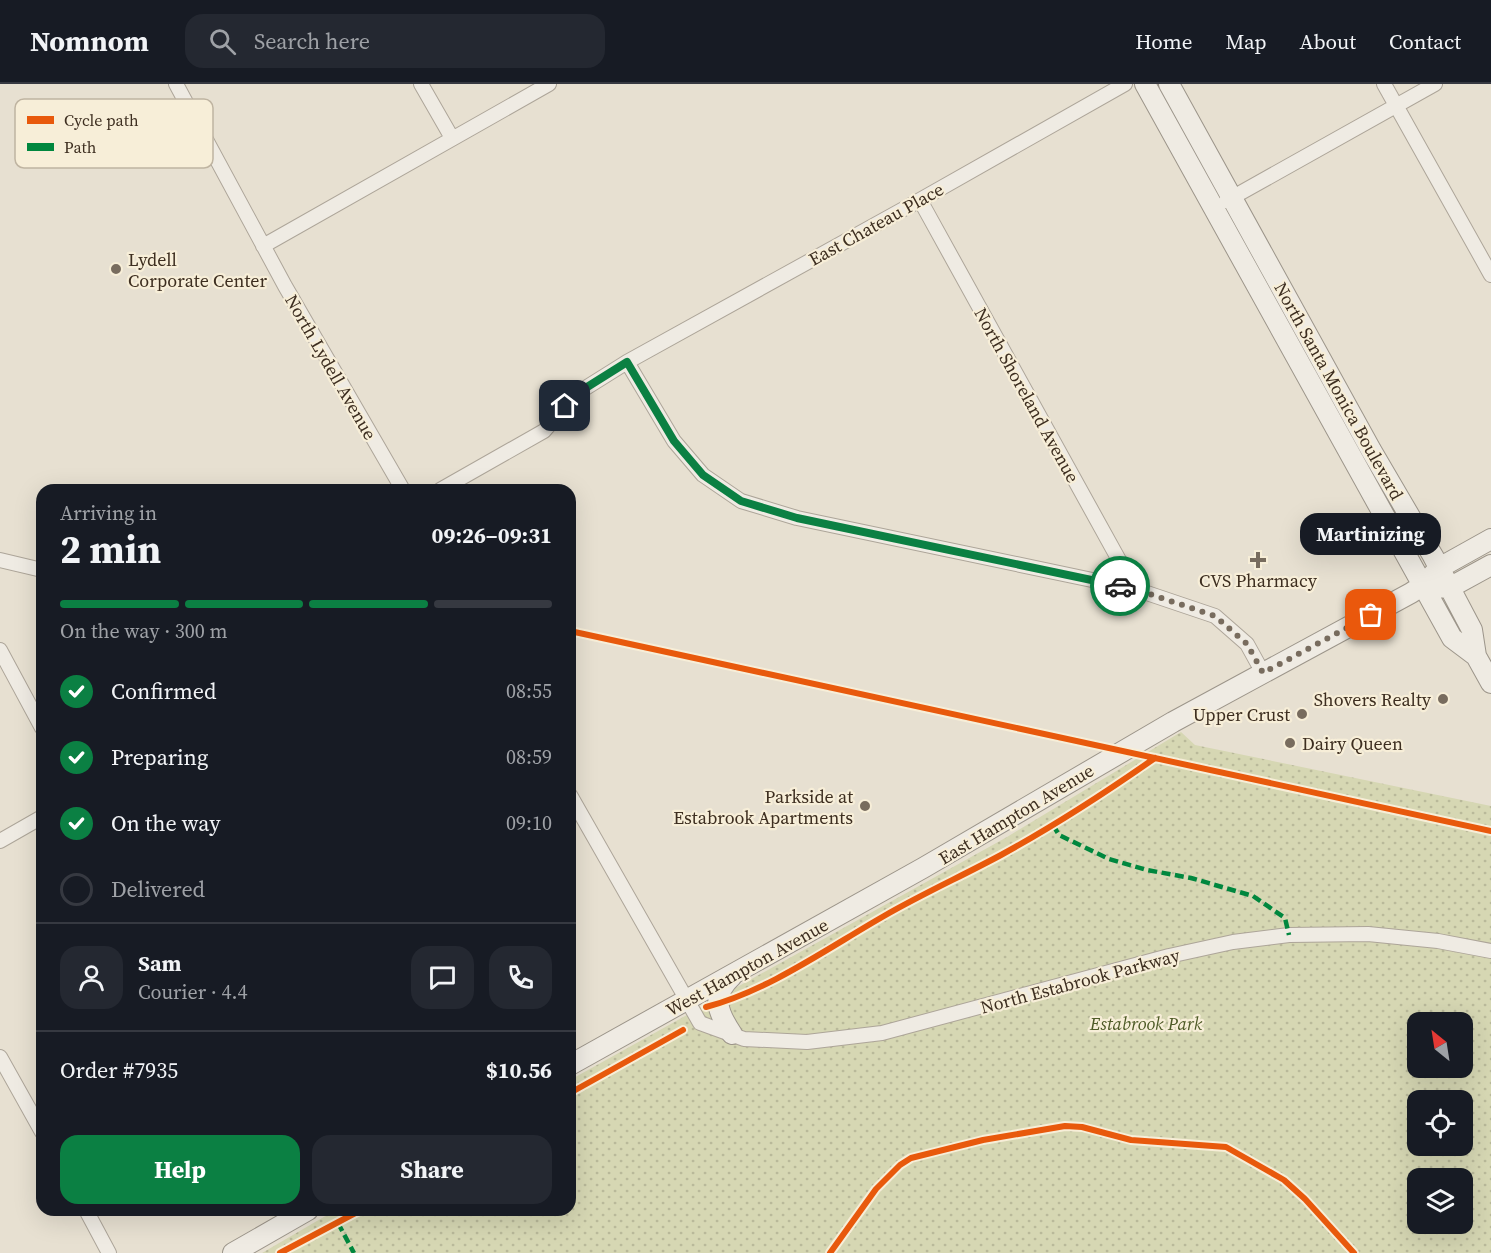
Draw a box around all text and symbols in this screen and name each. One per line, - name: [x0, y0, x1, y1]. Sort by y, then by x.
- search box: [185, 14, 605, 68]
- text: Nomnom: [30, 22, 149, 60]
- icon: search: [206, 25, 239, 58]
- text: Search here: [254, 26, 370, 56]
- text: Home: [1135, 27, 1193, 56]
- text: Map: [1226, 27, 1267, 56]
- text: About: [1300, 27, 1356, 56]
- text: Contact: [1389, 27, 1461, 56]
- legend: [15, 99, 213, 168]
- text: Cycle path: [64, 109, 139, 131]
- text: Path: [64, 136, 97, 158]
- street label: East Chateau Place: [804, 177, 948, 271]
- place label: Lydell Corporate Center: [128, 247, 267, 293]
- marker: Lydell Corporate Center: [109, 262, 123, 276]
- street label: North Santa Monica Boulevard: [1269, 278, 1409, 504]
- street label: North Lydell Avenue: [279, 290, 383, 444]
- street label: North Shoreland Avenue: [968, 303, 1086, 487]
- pin: [539, 380, 590, 431]
- icon: home: [548, 389, 581, 422]
- text: Arriving in: [60, 499, 157, 527]
- callout: Martinizing: [1300, 513, 1442, 555]
- text: 09:26–09:31: [432, 520, 552, 550]
- text: Martinizing: [1316, 520, 1425, 548]
- text: 2 min: [60, 523, 161, 576]
- marker: CVS Pharmacy: [1251, 553, 1265, 567]
- courier: [1090, 556, 1150, 616]
- place label: CVS Pharmacy: [1199, 568, 1318, 593]
- icon: car: [1104, 570, 1137, 603]
- pin: [1345, 589, 1396, 640]
- icon: bag: [1354, 598, 1387, 631]
- text: On the way · 300 m: [60, 617, 227, 645]
- icon: check: [60, 675, 93, 708]
- text: Confirmed: [111, 676, 216, 706]
- text: 08:55: [506, 677, 552, 705]
- place label: Shovers Realty: [1314, 687, 1432, 712]
- marker: Shovers Realty: [1436, 692, 1450, 706]
- place label: Upper Crust: [1193, 702, 1290, 727]
- marker: Upper Crust: [1295, 707, 1309, 721]
- place label: Dairy Queen: [1302, 731, 1403, 756]
- marker: Dairy Queen: [1283, 736, 1297, 750]
- icon: check: [60, 741, 93, 774]
- text: Preparing: [111, 742, 208, 772]
- text: 08:59: [506, 743, 552, 771]
- street label: East Hampton Avenue: [934, 758, 1098, 870]
- place label: Parkside at Estabrook Apartments: [673, 784, 853, 830]
- marker: Parkside at Estabrook Apartments: [858, 799, 872, 813]
- icon: check: [60, 807, 93, 840]
- text: On the way: [111, 808, 220, 838]
- text: 09:10: [506, 809, 552, 837]
- text: Delivered: [111, 874, 205, 904]
- street label: West Hampton Avenue: [661, 912, 833, 1022]
- street label: North Estabrook Parkway: [978, 942, 1183, 1020]
- button: person: [60, 946, 123, 1009]
- button: chat: [411, 946, 474, 1009]
- button: phone: [489, 946, 552, 1009]
- text: Sam: [138, 948, 182, 978]
- text: Courier · 4.4: [138, 978, 247, 1006]
- park label: Estabrook Park: [1089, 1011, 1203, 1036]
- north arrow: [1407, 1012, 1473, 1078]
- map controls: [1407, 1012, 1473, 1234]
- text: Order #7935: [60, 1055, 178, 1085]
- text: $10.56: [486, 1055, 552, 1085]
- button: locate: [1407, 1090, 1473, 1156]
- button: Help: [60, 1135, 300, 1204]
- button: Share: [312, 1135, 552, 1204]
- button: layers: [1407, 1168, 1473, 1234]

